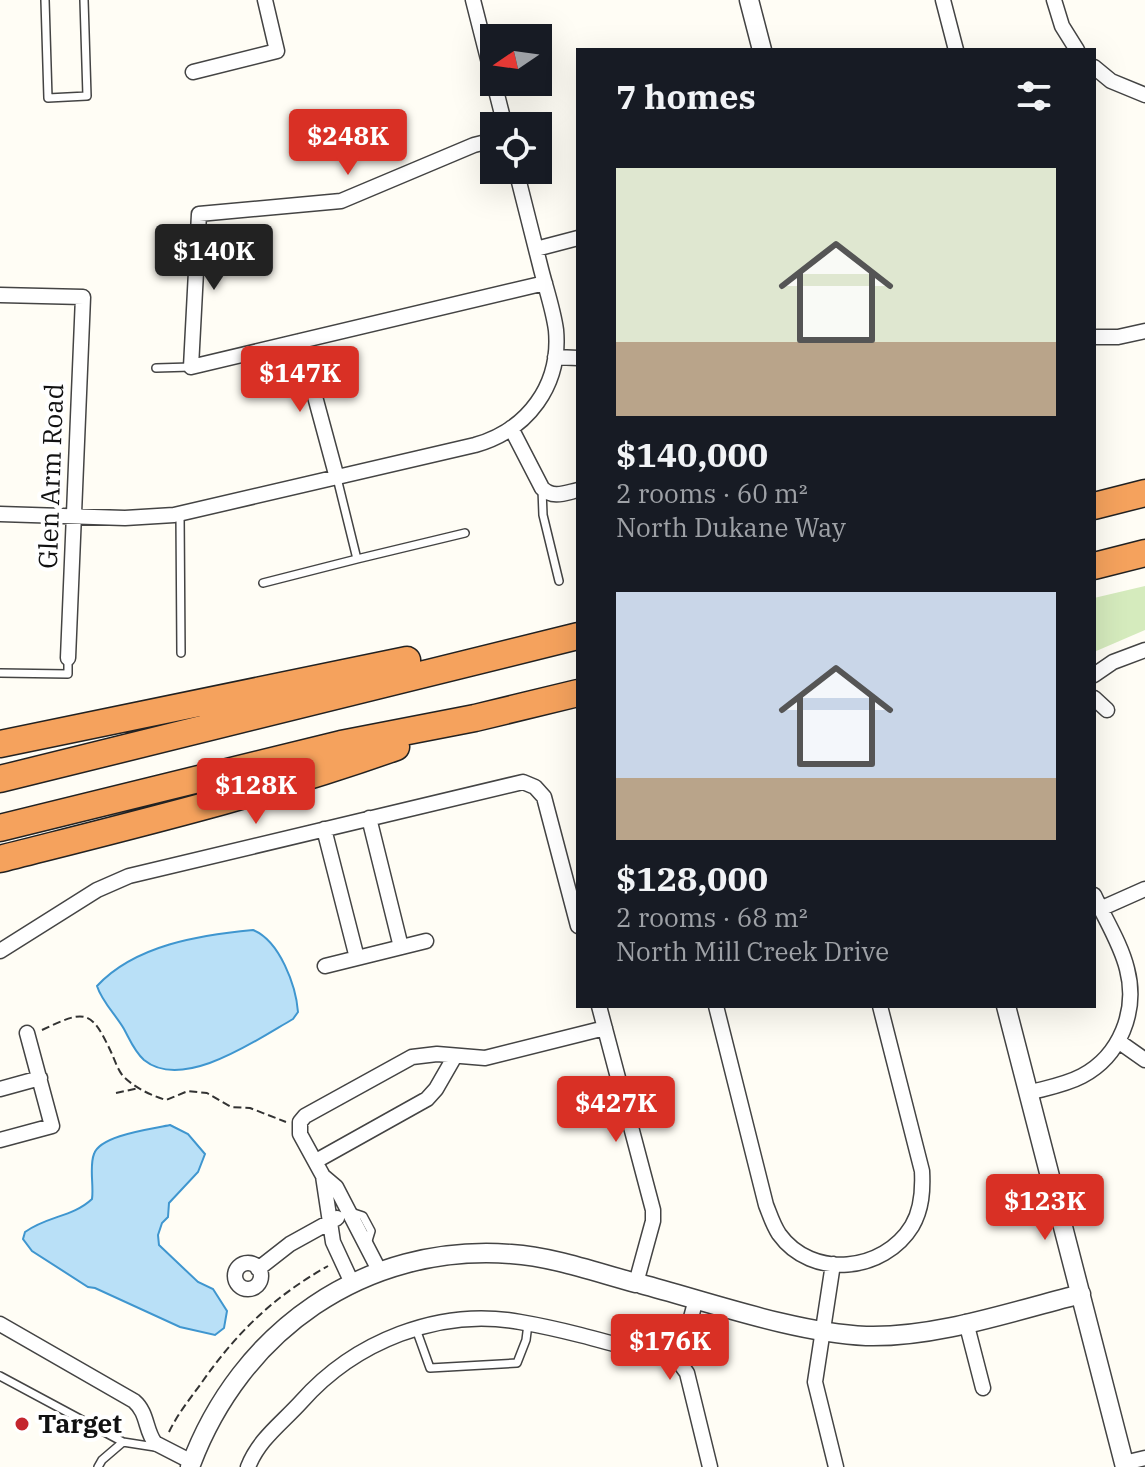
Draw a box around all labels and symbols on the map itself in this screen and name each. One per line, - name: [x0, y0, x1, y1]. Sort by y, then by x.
- north arrow: [480, 24, 552, 96]
- pin: $248K: [292, 109, 404, 177]
- pin: $140K: [158, 224, 270, 292]
- pin: $147K: [244, 346, 356, 414]
- street label: Glen Arm Road: [30, 383, 70, 569]
- pin: $128K: [200, 758, 312, 826]
- pin: $427K: [560, 1076, 672, 1144]
- pin: $123K: [989, 1174, 1101, 1242]
- pin: $176K: [614, 1314, 726, 1382]
- place label: Target: [38, 1406, 122, 1440]
- marker: Target: [13, 1415, 31, 1433]

